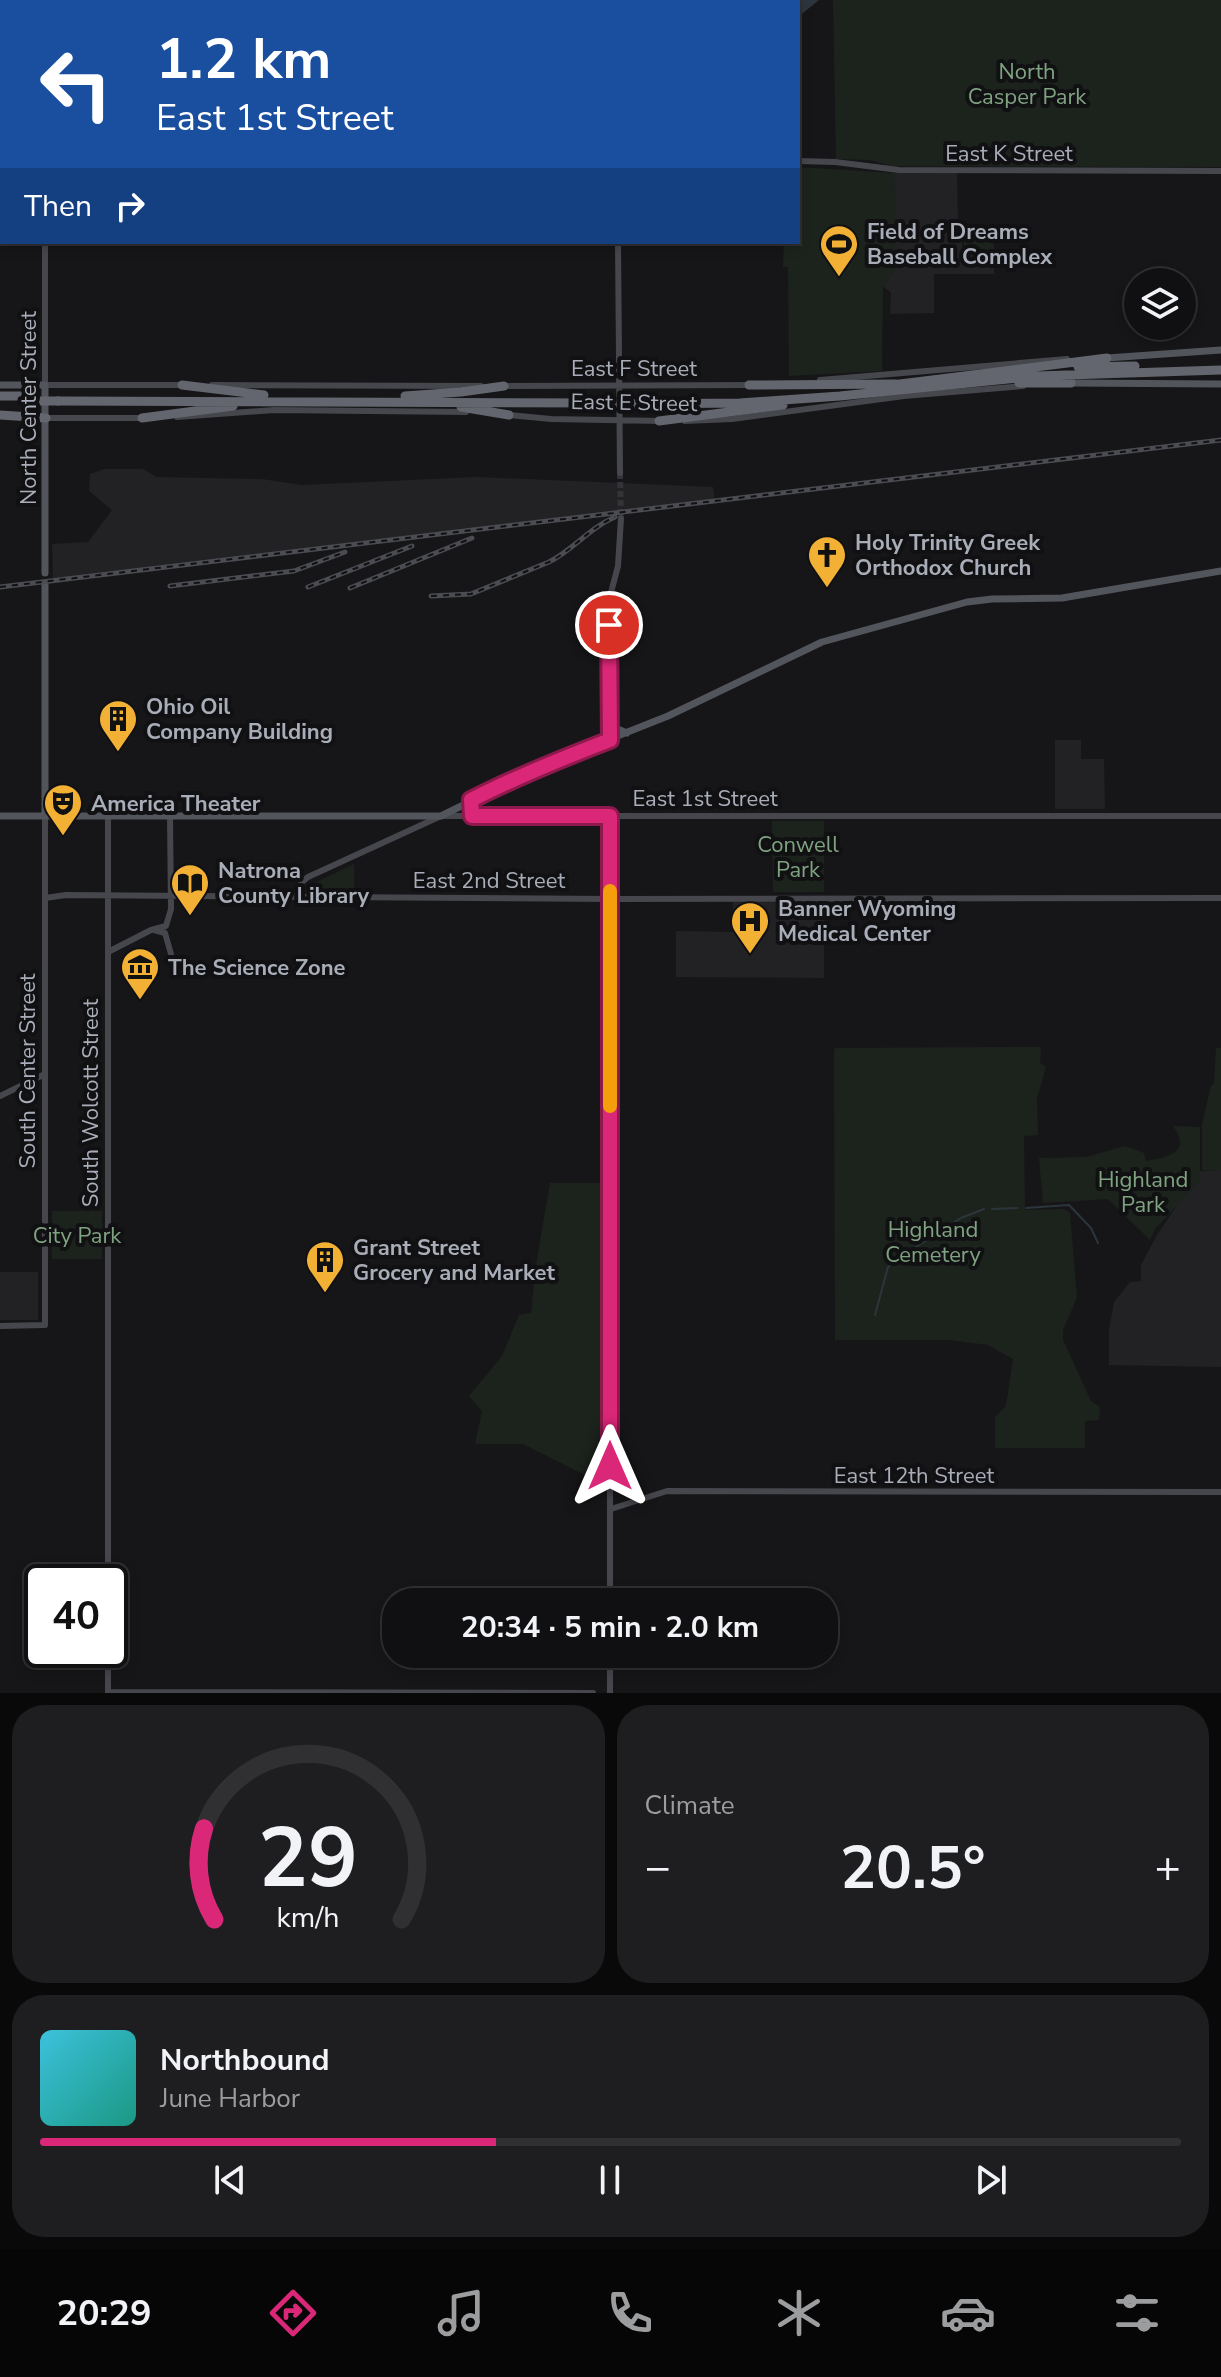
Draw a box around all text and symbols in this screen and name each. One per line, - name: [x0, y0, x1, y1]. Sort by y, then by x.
- text: 1.2 km: [156, 21, 331, 98]
- icon: left: [24, 32, 128, 136]
- park label: North Casper Park: [968, 57, 1087, 112]
- text: East 1st Street: [156, 94, 394, 143]
- street label: East K Street: [945, 139, 1073, 169]
- icon: right: [108, 184, 152, 228]
- text: Then: [24, 186, 92, 227]
- place label: Field of Dreams Baseball Complex: [867, 217, 1053, 272]
- sports icon: Field of Dreams Baseball Complex: [818, 223, 860, 278]
- map controls: [1124, 268, 1196, 340]
- button: layers: [1124, 268, 1196, 340]
- street label: North Center Street: [14, 311, 44, 505]
- street label: East F Street: [571, 354, 697, 384]
- street label: East E Street: [570, 387, 698, 419]
- place label: Holy Trinity Greek Orthodox Church: [855, 528, 1041, 583]
- church icon: Holy Trinity Greek Orthodox Church: [806, 534, 848, 589]
- pin: [575, 591, 643, 659]
- icon: arrive: [587, 603, 631, 647]
- place label: Ohio Oil Company Building: [146, 692, 333, 747]
- building icon: Ohio Oil Company Building: [97, 698, 139, 753]
- theatre icon: America Theater: [42, 782, 84, 837]
- street label: East 1st Street: [632, 784, 778, 814]
- place label: America Theater: [91, 789, 261, 819]
- park label: Conwell Park: [757, 830, 839, 885]
- place label: Natrona County Library: [218, 856, 370, 911]
- library icon: Natrona County Library: [169, 862, 211, 917]
- street label: East 2nd Street: [413, 866, 565, 896]
- place label: Banner Wyoming Medical Center: [778, 894, 956, 949]
- hospital icon: Banner Wyoming Medical Center: [729, 900, 771, 955]
- museum icon: The Science Zone: [119, 946, 161, 1001]
- place label: The Science Zone: [168, 953, 346, 983]
- street label: South Center Street: [13, 973, 43, 1169]
- street label: South Wolcott Street: [76, 999, 106, 1207]
- park label: Highland Park: [1098, 1165, 1188, 1220]
- park label: Highland Cemetery: [885, 1215, 981, 1270]
- park label: City Park: [33, 1221, 122, 1251]
- place label: Grant Street Grocery and Market: [353, 1233, 555, 1288]
- building icon: Grant Street Grocery and Market: [304, 1239, 346, 1294]
- position arrow: [568, 1424, 652, 1508]
- street label: East 12th Street: [834, 1461, 995, 1491]
- speed limit sign: 40: [24, 1564, 128, 1668]
- text: 20:34 · 5 min · 2.0 km: [461, 1607, 759, 1648]
- text: Climate: [645, 1788, 735, 1823]
- text: 29: [258, 1802, 358, 1915]
- text: 20.5°: [840, 1827, 986, 1909]
- text: −: [645, 1838, 671, 1898]
- text: +: [1155, 1838, 1181, 1898]
- text: km/h: [277, 1898, 340, 1937]
- text: Northbound: [160, 2040, 330, 2081]
- text: June Harbor: [160, 2081, 300, 2116]
- icon: previous: [208, 2158, 252, 2202]
- icon: pause: [588, 2158, 632, 2202]
- icon: next: [969, 2158, 1013, 2202]
- icon: directions: [265, 2285, 321, 2341]
- icon: music: [433, 2285, 489, 2341]
- icon: phone: [602, 2285, 658, 2341]
- icon: climate: [771, 2285, 827, 2341]
- icon: car: [940, 2285, 996, 2341]
- icon: filters: [1109, 2285, 1165, 2341]
- text: 20:29: [56, 2289, 152, 2338]

